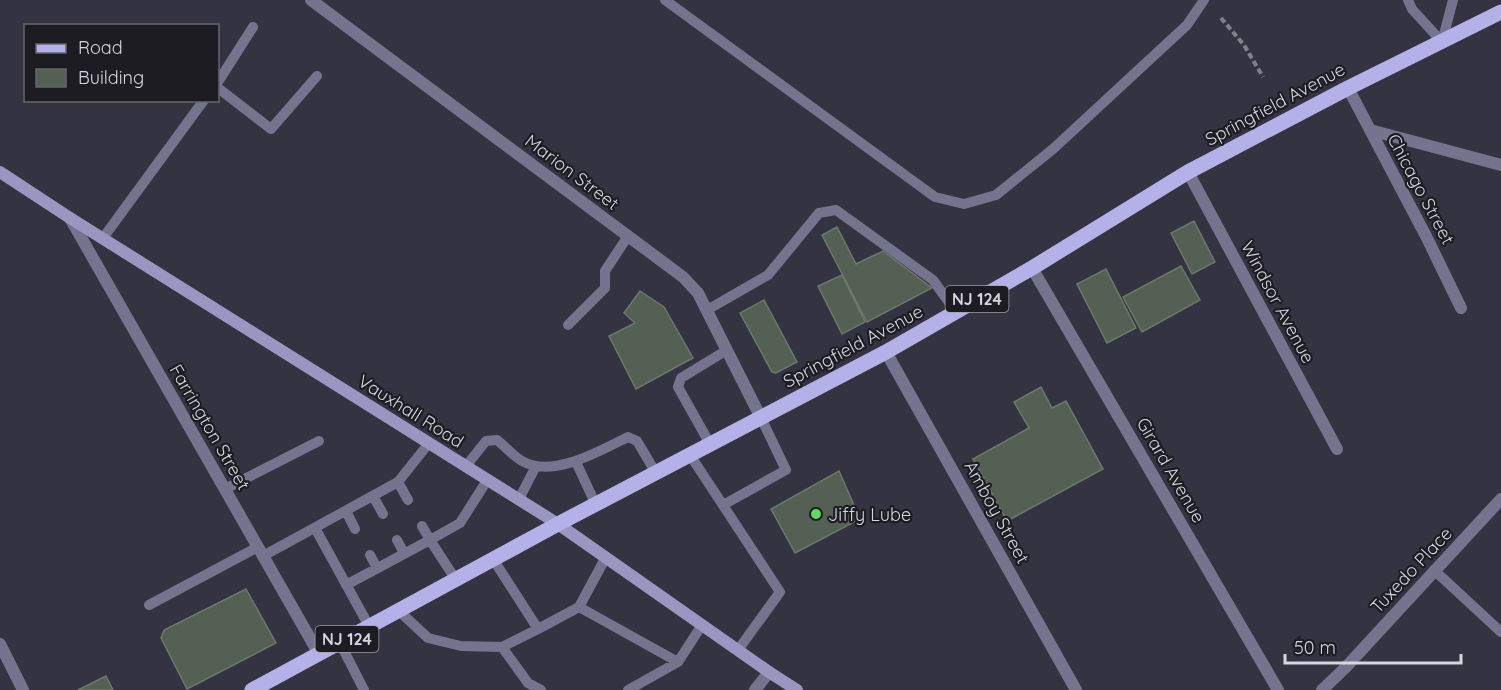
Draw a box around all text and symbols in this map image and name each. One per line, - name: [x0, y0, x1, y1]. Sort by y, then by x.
- legend: [24, 24, 219, 102]
- text: Road: [78, 36, 123, 59]
- street label: Springfield Avenue: [1201, 57, 1349, 151]
- text: Building: [78, 66, 144, 89]
- street label: Marion Street: [520, 129, 624, 215]
- street label: Chicago Street: [1382, 130, 1460, 248]
- street label: Windsor Avenue: [1236, 237, 1320, 367]
- road number: NJ 124: [946, 286, 1008, 312]
- street label: Springfield Avenue: [779, 299, 927, 393]
- street label: Farrington Street: [165, 360, 255, 494]
- street label: Vauxhall Road: [354, 369, 468, 453]
- street label: Girard Avenue: [1132, 413, 1210, 527]
- street label: Amboy Street: [959, 456, 1035, 568]
- place label: Jiffy Lube: [828, 503, 911, 526]
- marker: Jiffy Lube: [809, 507, 823, 521]
- street label: Tuxedo Place: [1365, 522, 1457, 618]
- road number: NJ 124: [316, 626, 378, 652]
- scale bar: [1285, 627, 1460, 665]
- text: 50 m: [1294, 636, 1336, 659]

